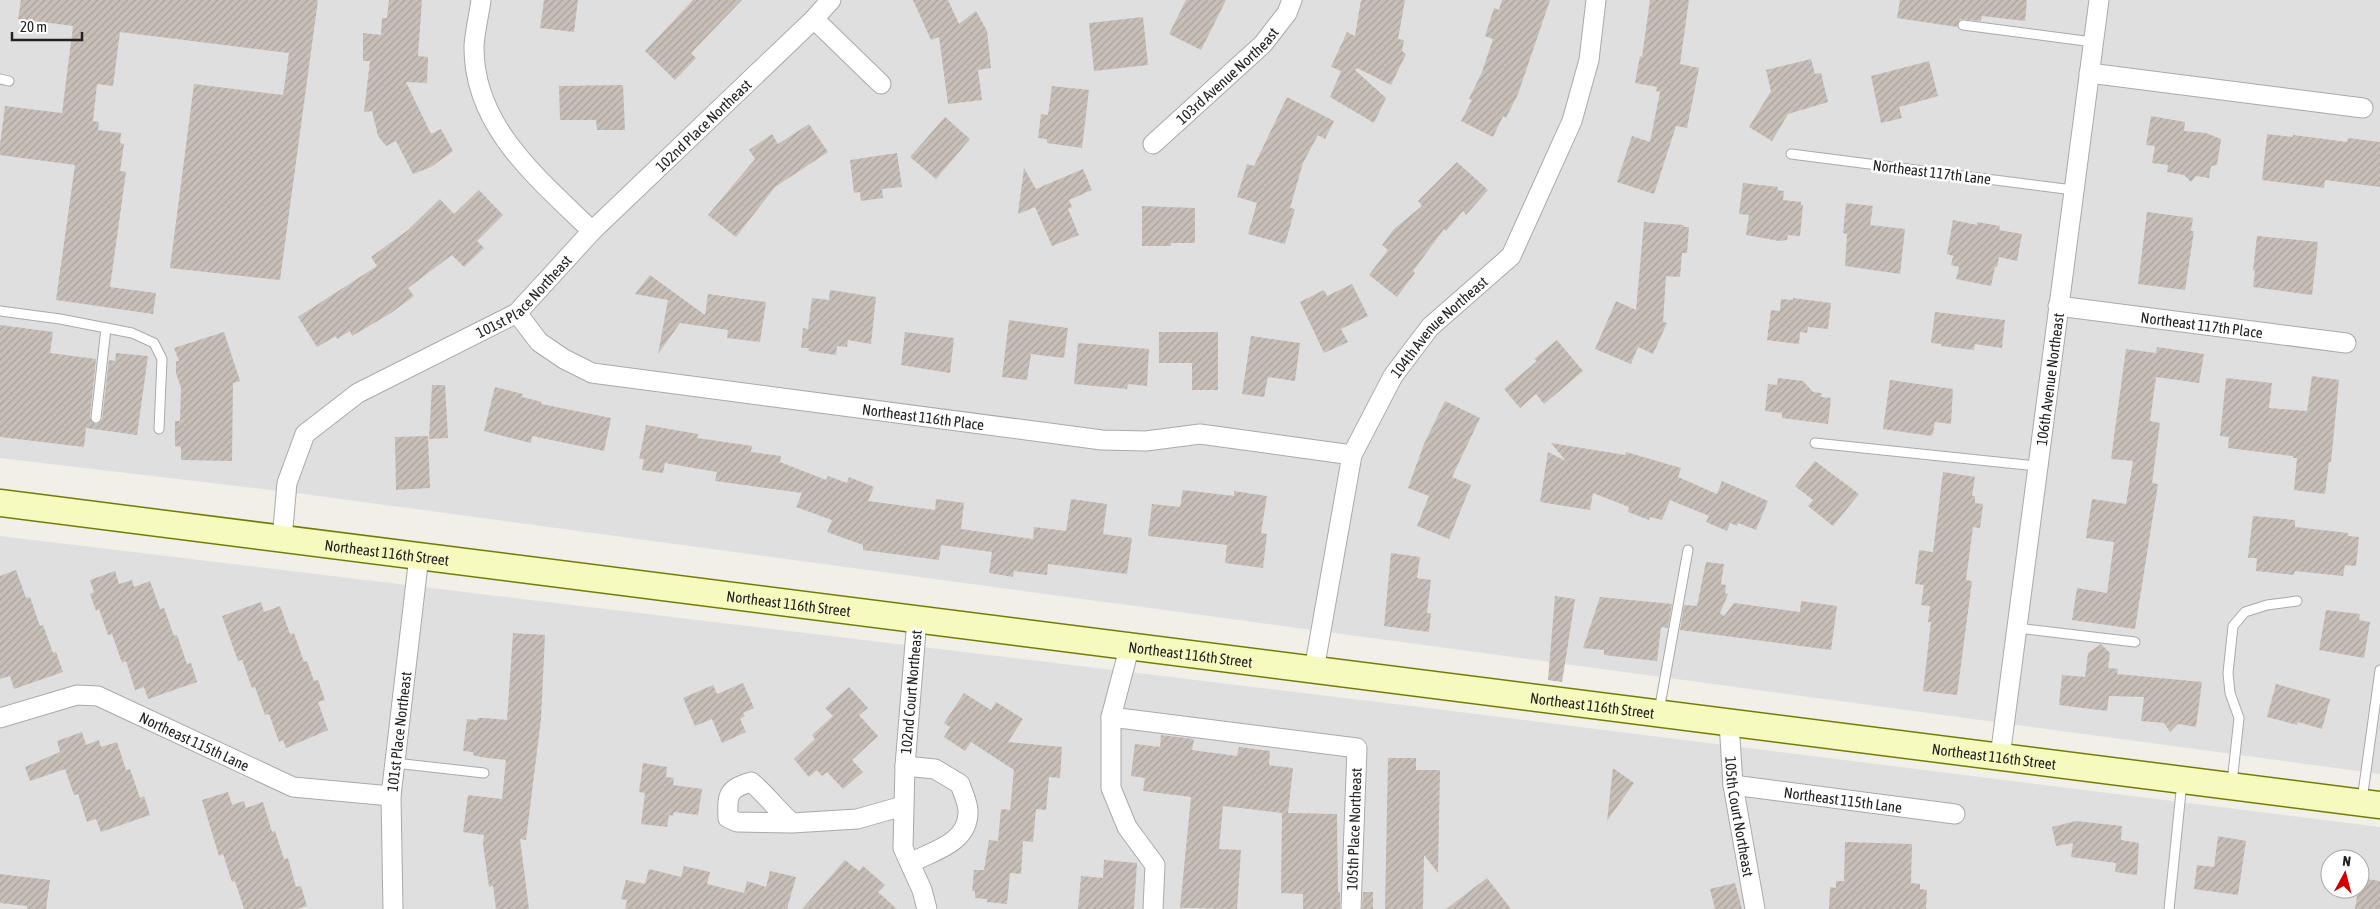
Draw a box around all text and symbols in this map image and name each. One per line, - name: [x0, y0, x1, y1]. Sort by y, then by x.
- scale bar: [12, 10, 82, 42]
- text: 20 m: [20, 18, 47, 35]
- street label: 103rd Avenue Northeast: [1173, 24, 1281, 127]
- street label: 102nd Place Northeast: [652, 75, 754, 175]
- street label: Northeast 117th Lane: [1872, 156, 1992, 188]
- street label: 101st Place Northeast: [473, 251, 575, 341]
- street label: 104th Avenue Northeast: [1387, 272, 1491, 380]
- street label: Northeast 117th Place: [2140, 308, 2264, 341]
- street label: 106th Avenue Northeast: [2032, 312, 2067, 447]
- street label: Northeast 116th Place: [861, 400, 985, 433]
- street label: Northeast 116th Street: [324, 536, 450, 568]
- street label: Northeast 116th Street: [726, 587, 852, 619]
- street label: 102nd Court Northeast: [897, 629, 925, 755]
- street label: Northeast 116th Street: [1127, 638, 1254, 670]
- street label: 101st Place Northeast: [383, 670, 414, 792]
- street label: Northeast 116th Street: [1529, 689, 1655, 721]
- street label: Northeast 115th Lane: [137, 708, 252, 774]
- street label: Northeast 116th Street: [1931, 740, 2057, 772]
- street label: 105th Court Northeast: [1723, 755, 1758, 878]
- street label: 105th Place Northeast: [1343, 767, 1365, 891]
- street label: Northeast 115th Lane: [1783, 783, 1903, 816]
- north arrow: [2320, 849, 2370, 899]
- text: N: [2342, 853, 2352, 870]

